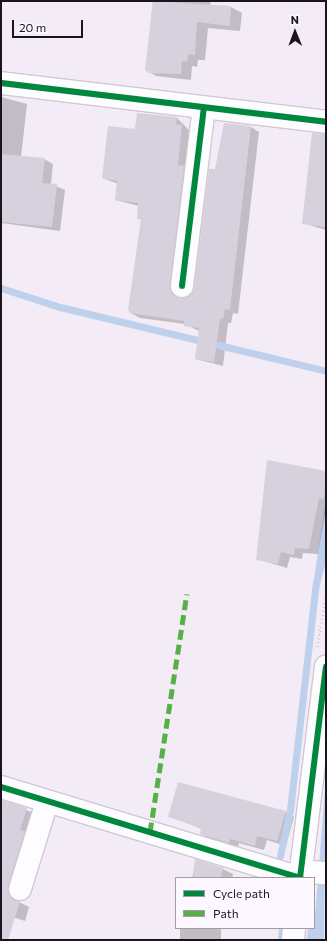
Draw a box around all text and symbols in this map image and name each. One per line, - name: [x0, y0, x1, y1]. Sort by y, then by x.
- scale bar: [14, 12, 85, 38]
- north arrow: [275, 12, 315, 52]
- text: N: [291, 13, 299, 26]
- text: 20 m: [19, 20, 46, 34]
- legend: [175, 877, 315, 929]
- text: Cycle path: [213, 886, 270, 900]
- text: Path: [213, 906, 239, 920]

